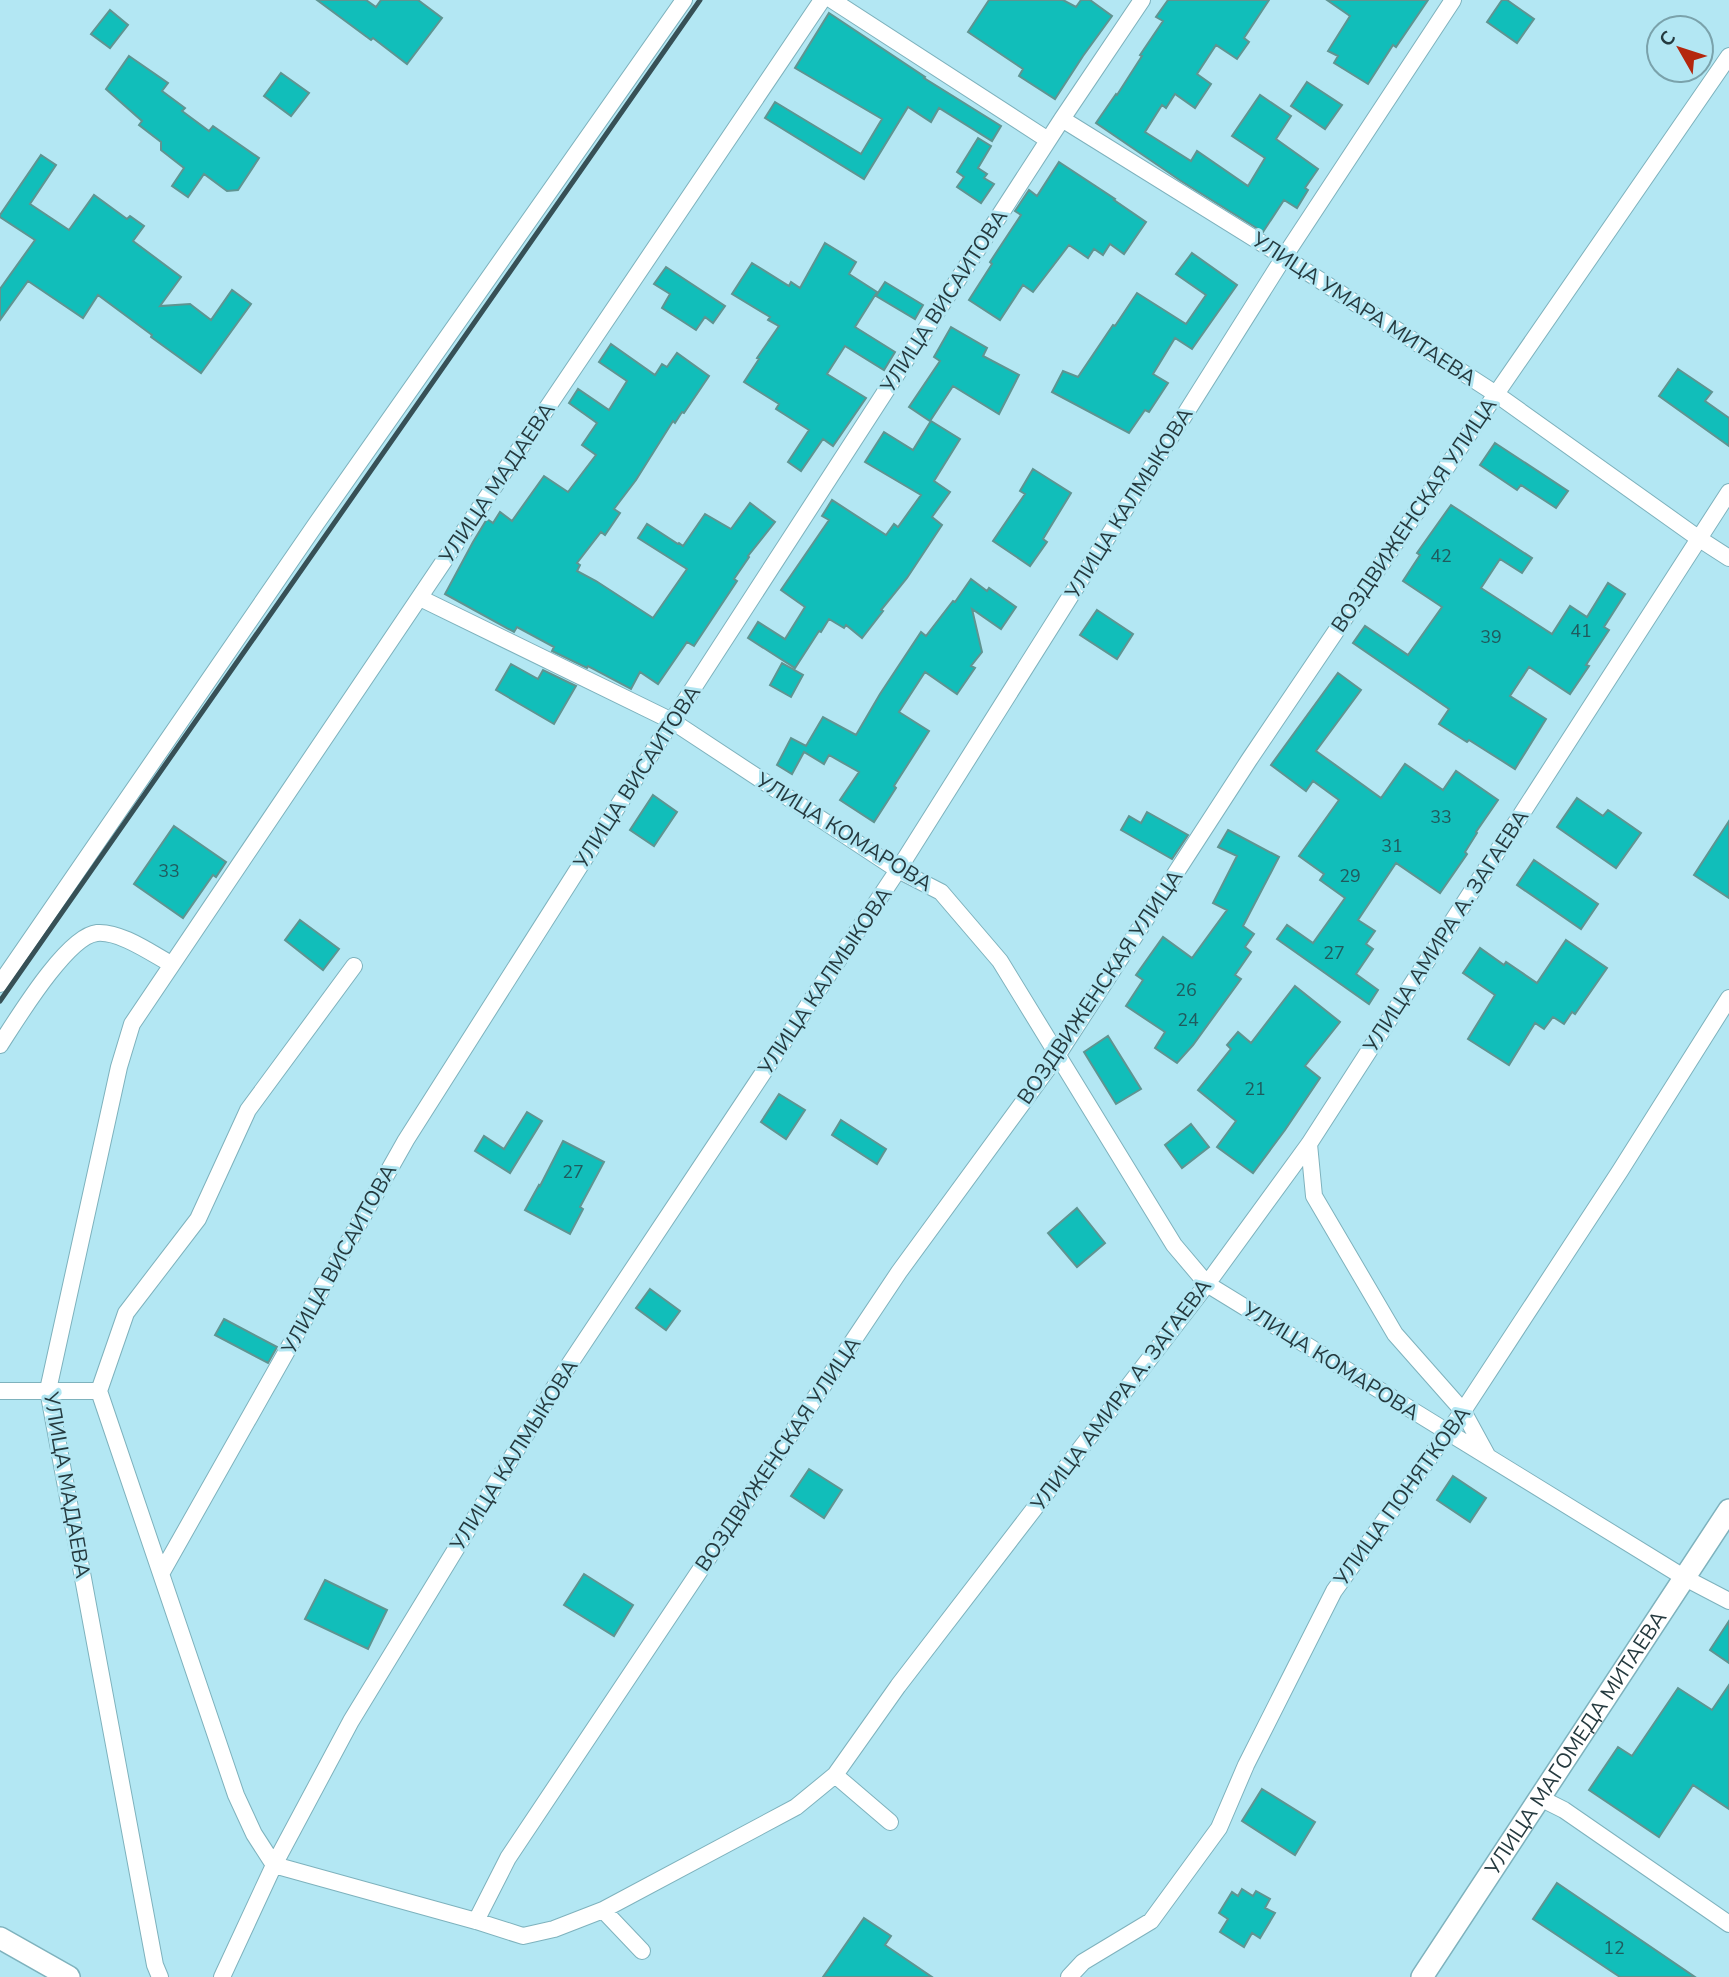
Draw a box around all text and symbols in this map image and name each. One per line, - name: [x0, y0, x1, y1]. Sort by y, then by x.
- north arrow: [1645, 14, 1715, 84]
- text: С: [1653, 26, 1682, 52]
- street label: УЛИЦА ВИСАИТОВА: [874, 204, 1014, 399]
- street label: УЛИЦА УМАРА МИТАЕВА: [1246, 225, 1482, 392]
- street label: ВОЗДВИЖЕНСКАЯ УЛИЦА: [1325, 392, 1503, 638]
- street label: УЛИЦА МАДАЕВА: [432, 397, 561, 570]
- street label: УЛИЦА КАЛМЫКОВА: [1058, 402, 1199, 605]
- house number: 42: [1430, 544, 1452, 568]
- house number: 41: [1570, 619, 1592, 643]
- house number: 39: [1480, 625, 1502, 649]
- street label: УЛИЦА ВИСАИТОВА: [567, 680, 707, 875]
- street label: УЛИЦА КОМАРОВА: [750, 766, 938, 898]
- street label: УЛИЦА АМИРА А. ЗАГАЕВА: [1356, 804, 1535, 1059]
- house number: 33: [1430, 805, 1452, 829]
- house number: 31: [1381, 834, 1403, 858]
- house number: 33: [158, 859, 180, 883]
- street label: ВОЗДВИЖЕНСКАЯ УЛИЦА: [1011, 864, 1189, 1110]
- house number: 29: [1339, 864, 1361, 888]
- street label: УЛИЦА КАЛМЫКОВА: [751, 882, 898, 1081]
- house number: 27: [1323, 941, 1345, 965]
- house number: 26: [1175, 978, 1197, 1002]
- house number: 24: [1177, 1008, 1199, 1032]
- house number: 21: [1244, 1077, 1266, 1101]
- street label: УЛИЦА ВИСАИТОВА: [275, 1159, 403, 1360]
- house number: 27: [562, 1160, 584, 1184]
- street label: УЛИЦА АМИРА А. ЗАГАЕВА: [1024, 1273, 1218, 1518]
- street label: УЛИЦА КОМАРОВА: [1237, 1295, 1425, 1427]
- street label: ВОЗДВИЖЕНСКАЯ УЛИЦА: [689, 1331, 867, 1577]
- street label: УЛИЦА КАЛМЫКОВА: [443, 1354, 584, 1557]
- street label: УЛИЦА МАДАЕВА: [37, 1389, 97, 1580]
- street label: УЛИЦА ПОНЯТКОВА: [1327, 1401, 1477, 1592]
- street label: УЛИЦА МАГОМЕДА МИТАЕВА: [1478, 1605, 1673, 1882]
- house number: 12: [1603, 1936, 1625, 1960]

